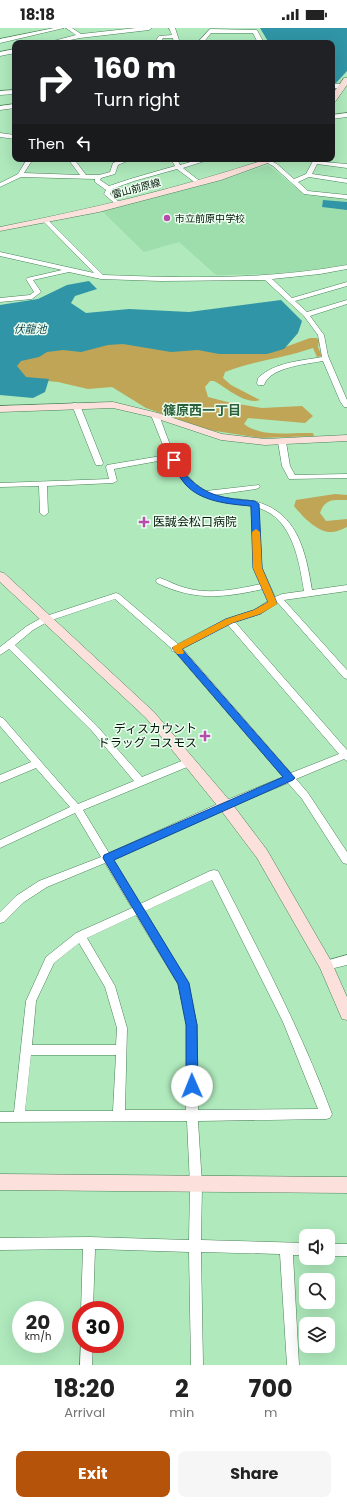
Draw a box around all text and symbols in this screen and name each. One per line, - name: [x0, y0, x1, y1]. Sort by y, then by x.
- text: 18:18: [20, 4, 55, 25]
- text: 160 m: [94, 49, 176, 88]
- icon: right: [28, 56, 80, 108]
- text: Turn right: [94, 87, 180, 112]
- icon: left: [73, 132, 95, 154]
- text: Then: [28, 133, 65, 154]
- street label: 雷山前原線: [110, 175, 162, 202]
- place label: 市立前原中学校: [175, 211, 245, 226]
- marker: 市立前原中学校: [162, 213, 172, 223]
- water label: 伏龍池: [14, 321, 47, 337]
- district label: 篠原西一丁目: [163, 401, 241, 420]
- pin: [157, 443, 191, 477]
- icon: arrive: [163, 449, 185, 471]
- place label: 医誠会松口病院: [153, 513, 237, 530]
- marker: 医誠会松口病院: [138, 516, 150, 528]
- place label: ディスカウント ドラッグ コスモス: [98, 720, 197, 751]
- marker: ディスカウント ドラッグ コスモス: [200, 731, 210, 741]
- position arrow: [171, 1065, 213, 1107]
- map controls: [299, 1229, 335, 1353]
- button: sound: [299, 1229, 335, 1265]
- button: search: [299, 1273, 335, 1309]
- speed limit sign: 30: [72, 1301, 124, 1353]
- text: 20: [26, 1308, 50, 1336]
- button: layers: [299, 1317, 335, 1353]
- text: km/h: [25, 1329, 51, 1344]
- text: 18:20: [54, 1372, 115, 1405]
- text: 2: [175, 1372, 189, 1405]
- text: 700: [249, 1372, 293, 1405]
- text: Arrival: [64, 1403, 105, 1422]
- text: min: [169, 1403, 194, 1422]
- text: m: [264, 1403, 277, 1422]
- button: Exit: [16, 1451, 170, 1497]
- button: Share: [178, 1451, 331, 1497]

